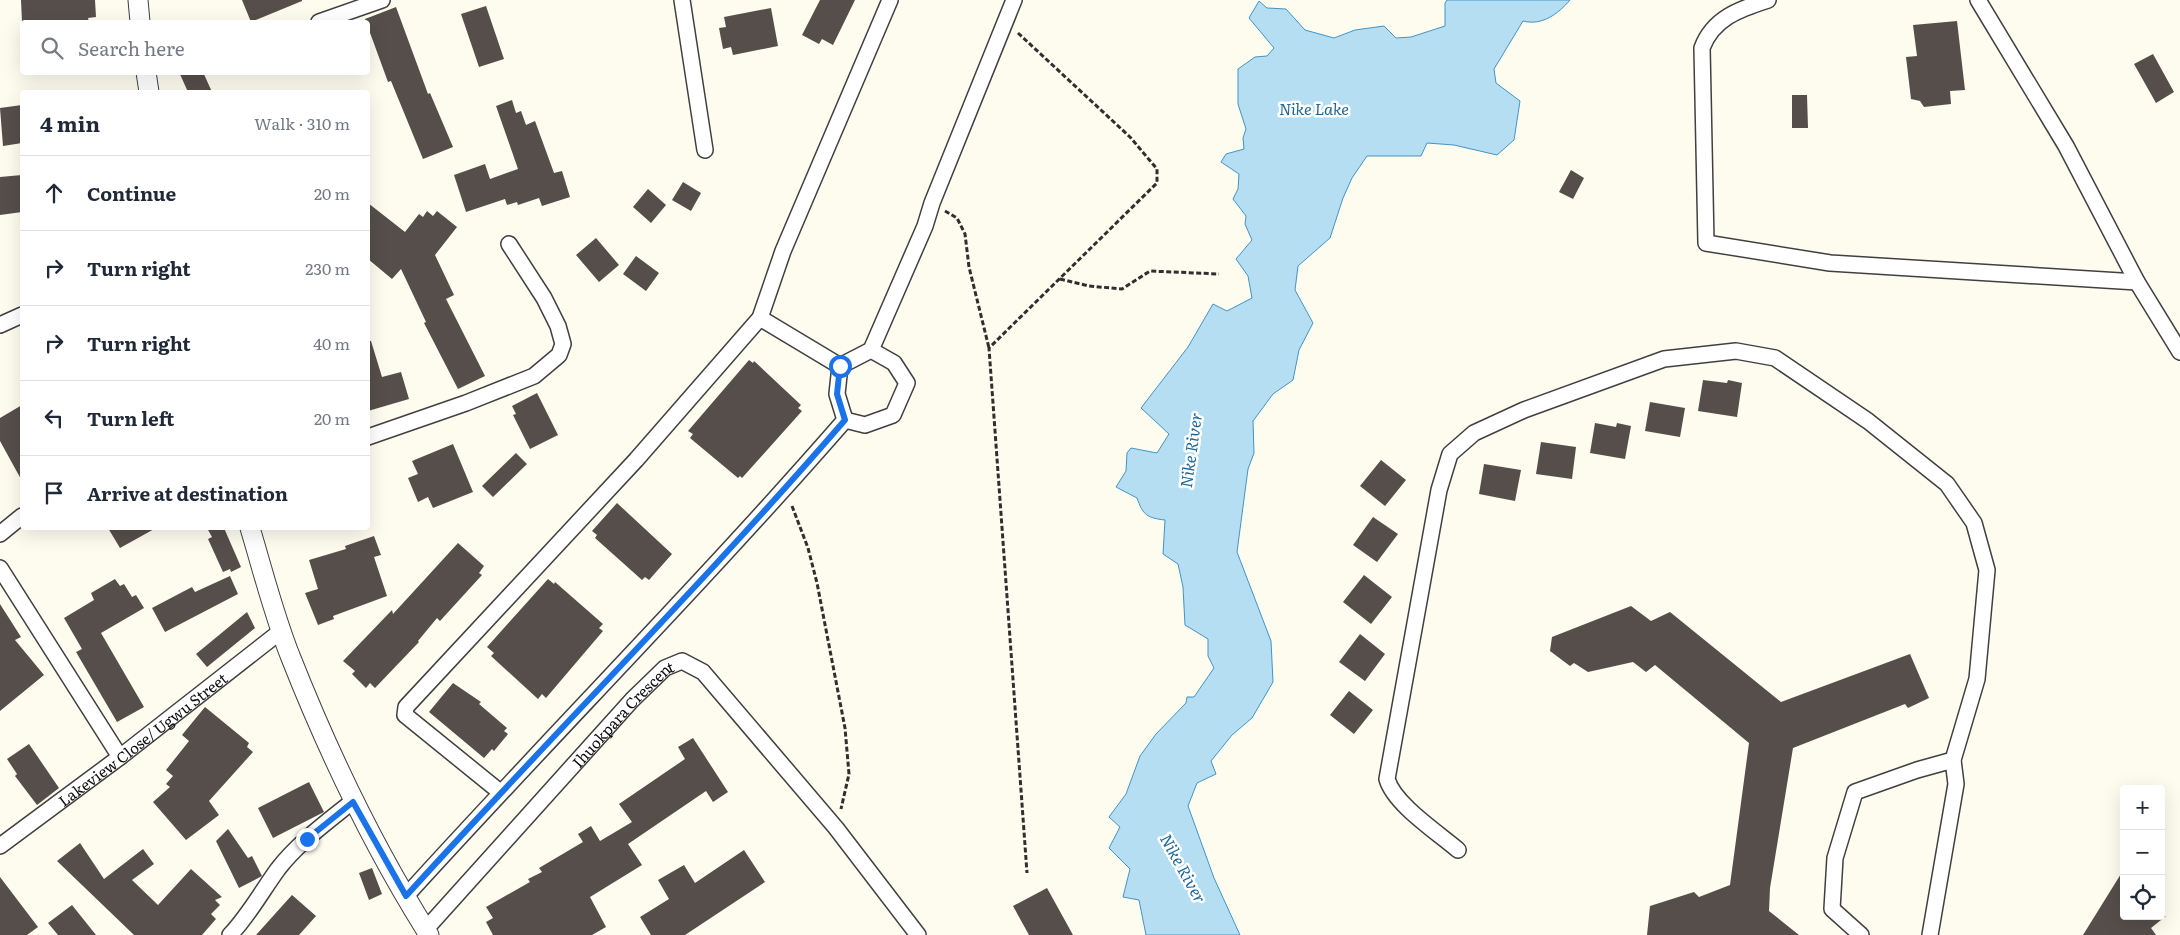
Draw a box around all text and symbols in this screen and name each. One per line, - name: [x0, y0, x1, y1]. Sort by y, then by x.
- search box: [20, 20, 370, 75]
- icon: search: [38, 34, 66, 62]
- text: Search here: [78, 34, 185, 62]
- water label: Nike Lake: [1279, 96, 1349, 120]
- text: 4 min: [40, 107, 100, 138]
- text: Walk · 310 m: [254, 111, 350, 135]
- icon: ahead: [40, 179, 68, 207]
- text: Continue: [87, 179, 176, 207]
- text: 20 m: [314, 181, 350, 205]
- icon: right: [40, 254, 68, 282]
- text: Turn right: [87, 254, 191, 282]
- text: 230 m: [305, 256, 350, 280]
- icon: right: [40, 329, 68, 357]
- text: Turn right: [87, 329, 191, 357]
- text: 40 m: [313, 331, 350, 355]
- route start: [829, 355, 852, 378]
- icon: left: [40, 404, 68, 432]
- text: Turn left: [87, 404, 174, 432]
- text: 20 m: [314, 406, 350, 430]
- water label: Nike River: [1173, 411, 1207, 489]
- icon: arrive: [40, 479, 68, 507]
- text: Arrive at destination: [87, 479, 288, 507]
- street label: Ihuokpara Crescent: [566, 654, 677, 772]
- street label: Lakeview Close/ Ugwu Street: [53, 666, 231, 811]
- map controls: [2120, 785, 2165, 920]
- button: +: [2120, 785, 2165, 830]
- route end: [296, 828, 319, 851]
- water label: Nike River: [1155, 829, 1213, 907]
- button: −: [2120, 830, 2165, 875]
- button: locate: [2120, 875, 2165, 920]

